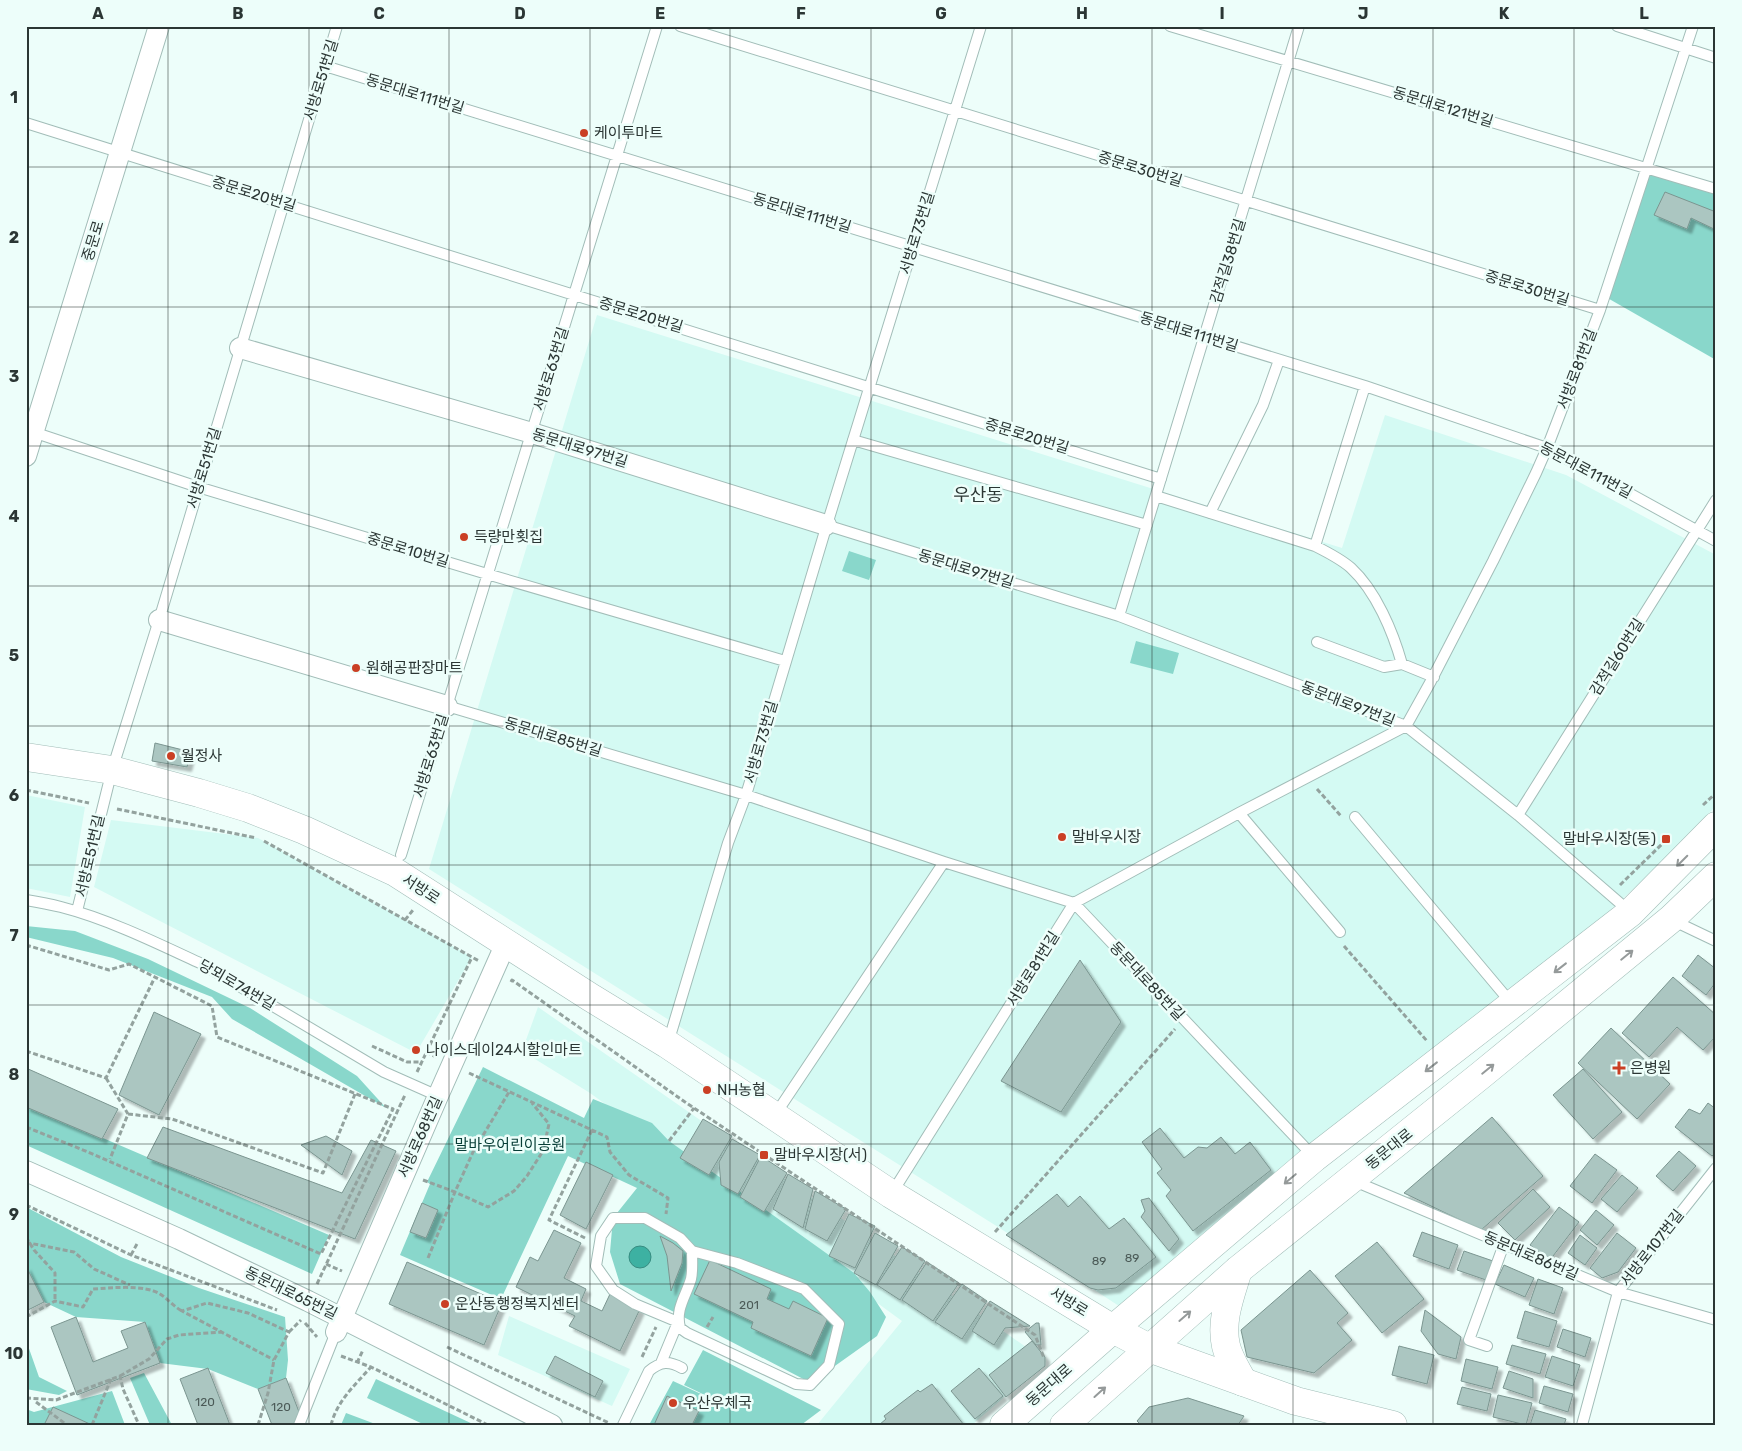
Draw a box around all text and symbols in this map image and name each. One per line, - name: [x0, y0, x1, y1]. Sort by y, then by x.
- text: A: [92, 4, 104, 23]
- text: B: [232, 4, 244, 23]
- text: C: [373, 4, 385, 23]
- text: D: [514, 4, 526, 23]
- text: E: [655, 4, 665, 23]
- text: F: [796, 4, 806, 23]
- text: G: [935, 4, 947, 23]
- text: H: [1076, 4, 1088, 23]
- text: I: [1219, 4, 1225, 23]
- text: J: [1358, 4, 1368, 23]
- text: K: [1499, 4, 1510, 23]
- text: L: [1639, 4, 1649, 23]
- street label: 서방로51번길: [300, 37, 342, 123]
- street label: 동문대로111번길: [364, 70, 466, 118]
- street label: 동문대로121번길: [1390, 83, 1496, 131]
- text: 1: [10, 88, 18, 107]
- place label: 케이투마트: [594, 124, 663, 142]
- marker: 케이투마트: [578, 127, 590, 139]
- street label: 중문로30번길: [1096, 148, 1184, 190]
- street label: 중문로20번길: [210, 173, 298, 215]
- street label: 동문대로111번길: [751, 189, 853, 237]
- street label: 서방로73번길: [896, 189, 938, 277]
- street label: 감적길38번길: [1207, 217, 1249, 305]
- street label: 중문로: [78, 219, 108, 263]
- text: 2: [9, 228, 19, 247]
- street label: 중문로30번길: [1483, 267, 1571, 309]
- street label: 중문로20번길: [597, 294, 685, 336]
- street label: 동문대로111번길: [1138, 308, 1240, 356]
- street label: 서방로63번길: [530, 325, 572, 413]
- street label: 서방로81번길: [1553, 326, 1601, 412]
- text: 3: [9, 367, 19, 386]
- street label: 중문로20번길: [983, 415, 1071, 457]
- street label: 서방로51번길: [183, 425, 225, 511]
- street label: 동문대로97번길: [530, 425, 630, 471]
- street label: 동문대로111번길: [1537, 438, 1635, 502]
- district label: 우산동: [953, 484, 1003, 506]
- text: 4: [9, 507, 20, 526]
- place label: 득량만횟집: [474, 528, 543, 546]
- street label: 중문로10번길: [365, 529, 451, 571]
- marker: 득량만횟집: [458, 531, 470, 543]
- street label: 동문대로97번길: [916, 546, 1016, 592]
- street label: 감적길60번길: [1586, 615, 1648, 699]
- text: 5: [9, 646, 19, 665]
- place label: 원해공판장마트: [366, 659, 463, 677]
- marker: 원해공판장마트: [350, 662, 362, 674]
- street label: 동문대로97번길: [1298, 678, 1398, 730]
- street label: 서방로73번길: [741, 698, 781, 786]
- street label: 서방로63번길: [410, 712, 452, 800]
- street label: 동문대로85번길: [502, 714, 604, 760]
- place label: 월정사: [181, 747, 223, 765]
- marker: 월정사: [165, 750, 177, 762]
- text: 6: [9, 786, 19, 805]
- street label: 서방로51번길: [72, 813, 108, 899]
- place label: 말바우시장: [1072, 828, 1141, 846]
- place label: 말바우시장(동): [1563, 830, 1656, 848]
- marker: 말바우시장: [1056, 831, 1068, 843]
- marker: 말바우시장(동): [1660, 833, 1672, 845]
- one-way arrow: [1676, 854, 1688, 866]
- street label: 서방로: [399, 870, 443, 908]
- text: 7: [9, 926, 19, 945]
- street label: 서방로81번길: [1003, 928, 1063, 1010]
- street label: 동문대로85번길: [1106, 938, 1188, 1024]
- one-way arrow: [1620, 950, 1633, 961]
- street label: 당뫼로74번길: [195, 956, 279, 1014]
- one-way arrow: [1553, 963, 1567, 973]
- place label: 나이스데이24시할인마트: [426, 1041, 582, 1059]
- marker: 나이스데이24시할인마트: [410, 1044, 422, 1056]
- place label: 은병원: [1630, 1059, 1671, 1077]
- marker: 은병원: [1612, 1061, 1626, 1075]
- one-way arrow: [1425, 1062, 1438, 1073]
- one-way arrow: [1481, 1064, 1494, 1075]
- text: 8: [9, 1065, 20, 1084]
- place label: NH농협: [717, 1081, 766, 1099]
- marker: NH농협: [701, 1084, 713, 1096]
- street label: 서방로68번길: [394, 1093, 446, 1181]
- street label: 동문대로: [1362, 1125, 1416, 1173]
- park label: 말바우어린이공원: [455, 1136, 565, 1154]
- place label: 말바우시장(서): [774, 1146, 867, 1164]
- marker: 말바우시장(서): [758, 1149, 770, 1161]
- one-way arrow: [1284, 1173, 1297, 1184]
- text: 9: [9, 1205, 19, 1224]
- street label: 서방로107번길: [1616, 1206, 1688, 1290]
- street label: 동문대로86번길: [1481, 1228, 1581, 1284]
- house number: 89: [1125, 1251, 1139, 1265]
- house number: 89: [1092, 1254, 1106, 1268]
- street label: 동문대로65번길: [242, 1263, 340, 1323]
- street label: 서방로: [1047, 1284, 1091, 1320]
- place label: 운산동행정복지센터: [455, 1295, 579, 1313]
- marker: 운산동행정복지센터: [439, 1298, 451, 1310]
- house number: 201: [739, 1298, 759, 1312]
- one-way arrow: [1179, 1310, 1192, 1322]
- text: 10: [5, 1344, 24, 1363]
- street label: 동문대로: [1022, 1360, 1076, 1410]
- one-way arrow: [1094, 1386, 1107, 1398]
- place label: 우산우체국: [683, 1394, 752, 1412]
- house number: 120: [195, 1395, 215, 1409]
- marker: 우산우체국: [667, 1397, 679, 1409]
- house number: 120: [271, 1400, 291, 1414]

